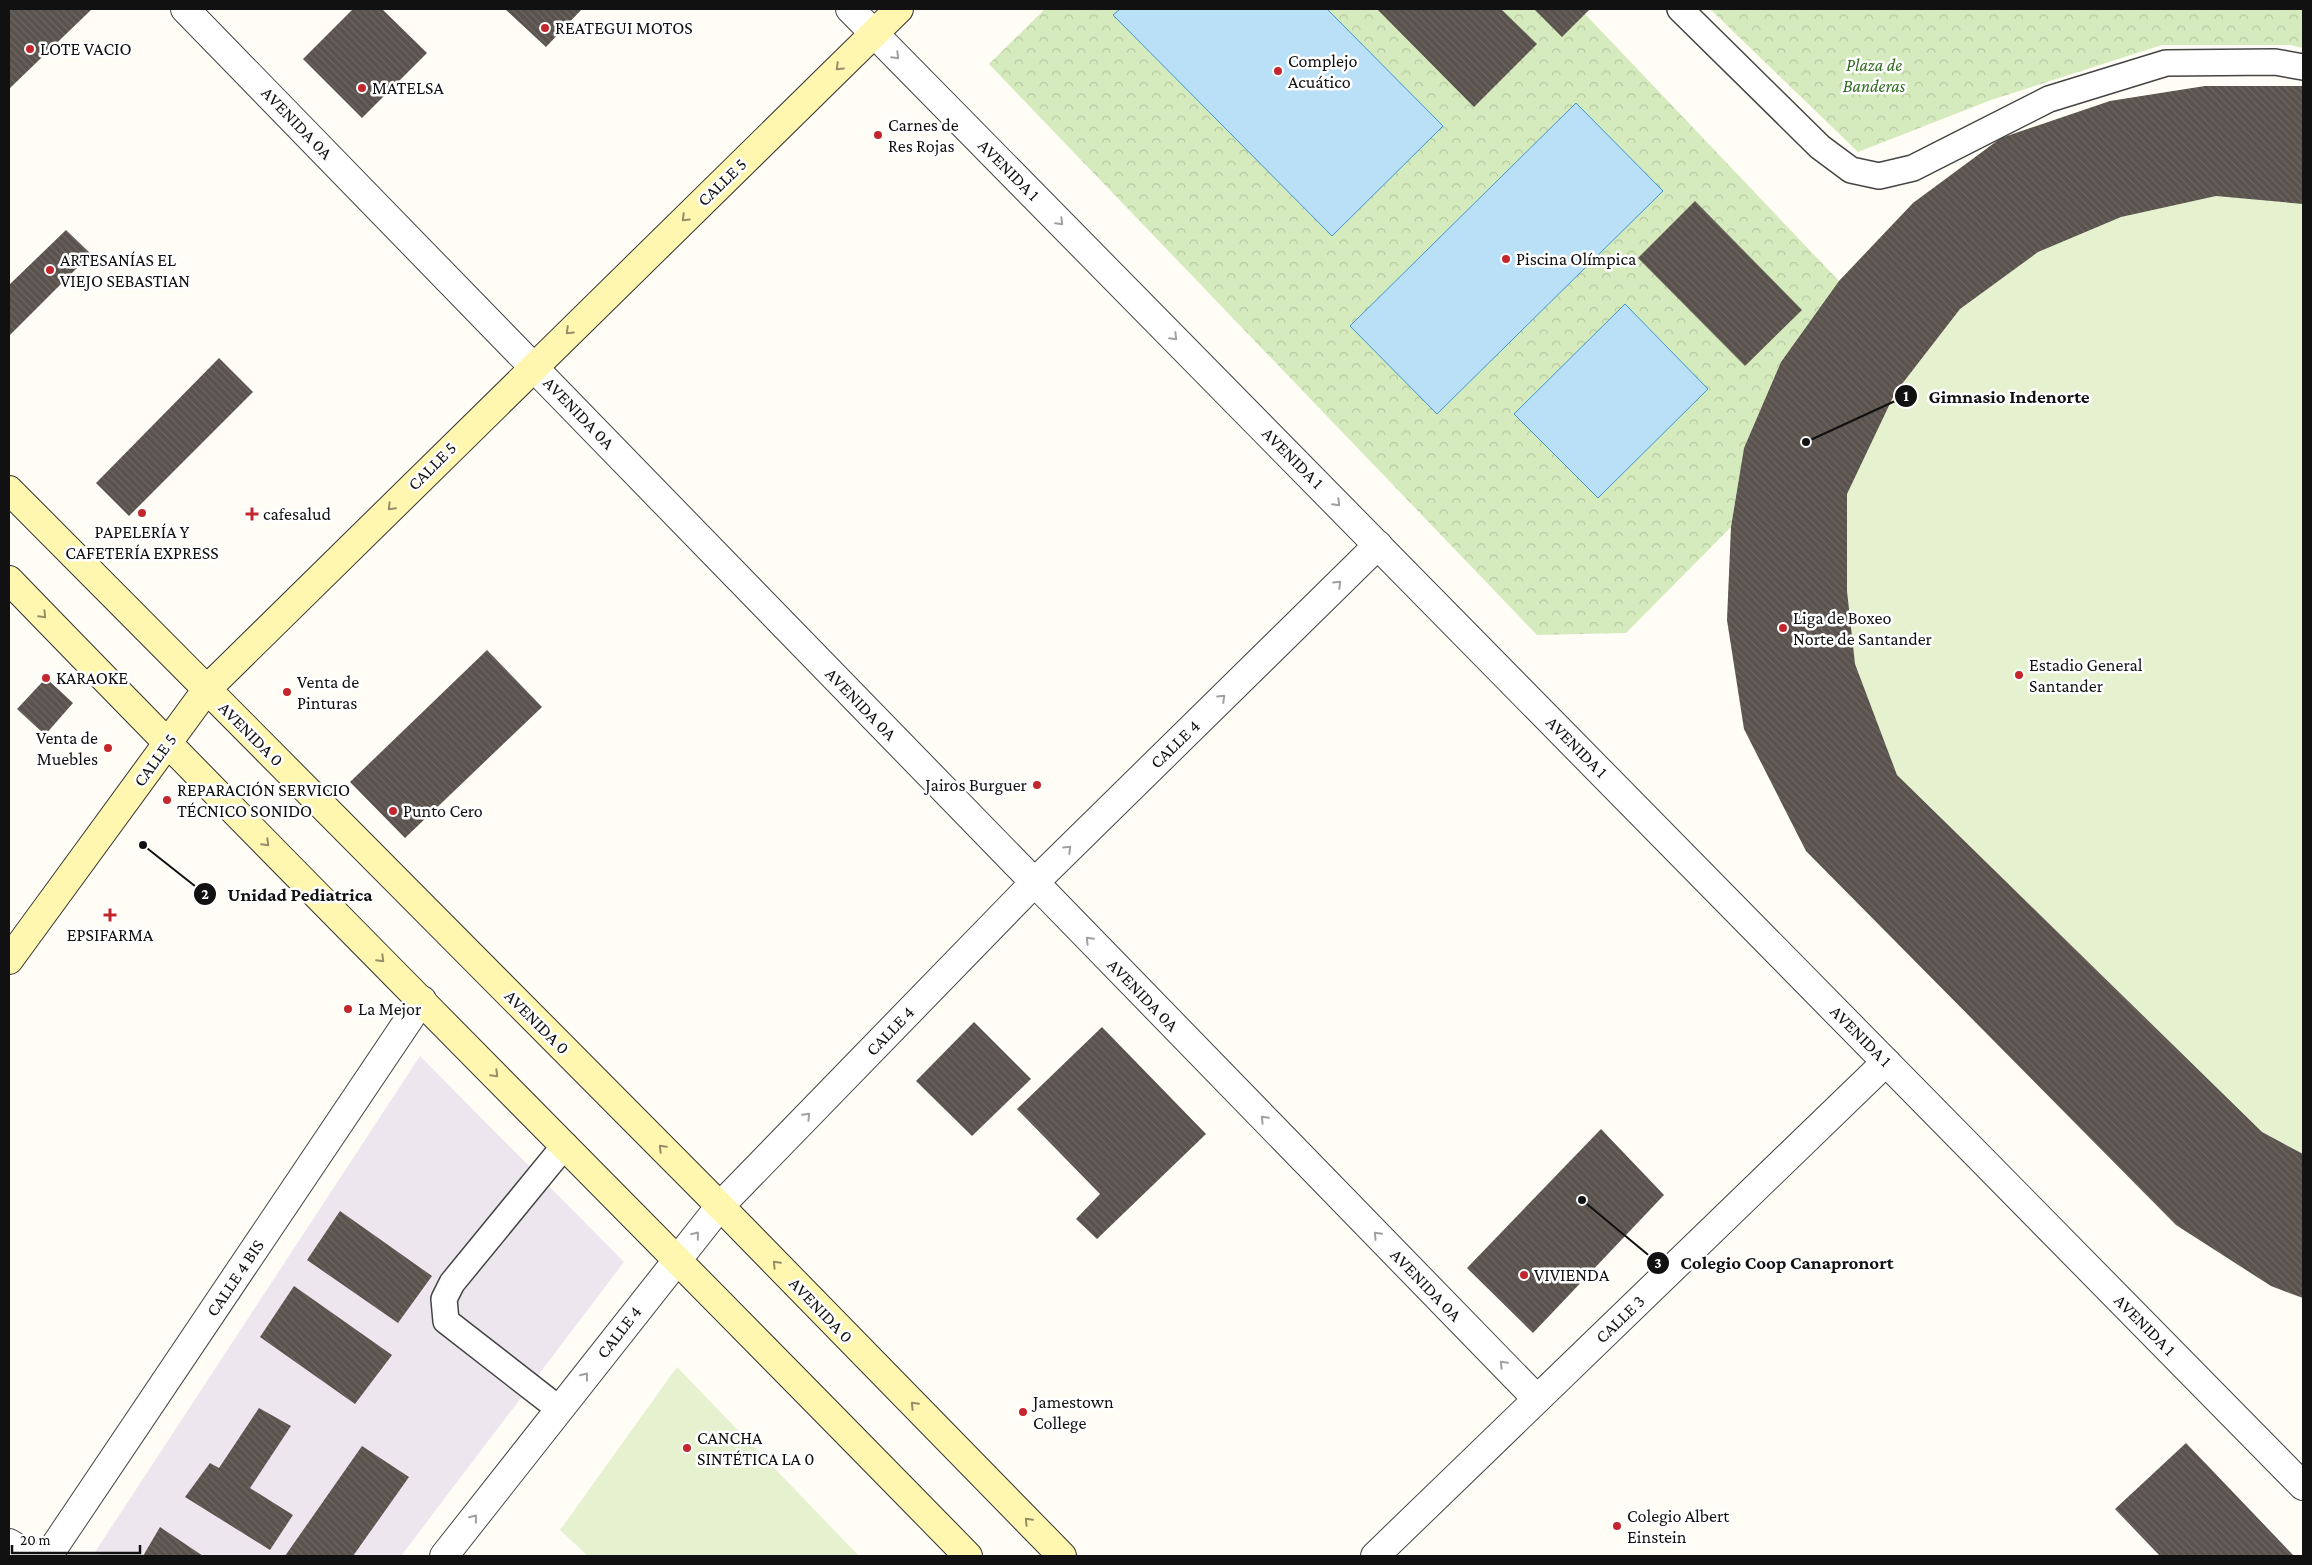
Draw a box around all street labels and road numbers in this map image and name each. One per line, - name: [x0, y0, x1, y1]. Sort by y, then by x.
- street label: AVENIDA 0A: [257, 83, 337, 164]
- street label: AVENIDA 1: [974, 135, 1044, 205]
- street label: CALLE 5: [693, 154, 751, 210]
- street label: AVENIDA 0A: [539, 373, 619, 454]
- street label: AVENIDA 1: [1258, 423, 1328, 493]
- street label: CALLE 5: [404, 438, 460, 494]
- street label: AVENIDA 0A: [821, 664, 901, 745]
- street label: AVENIDA 0: [215, 698, 287, 770]
- street label: AVENIDA 1: [1542, 712, 1612, 782]
- street label: CALLE 4: [1146, 716, 1204, 772]
- street label: CALLE 5: [129, 730, 181, 790]
- street label: AVENIDA 0A: [1103, 955, 1183, 1036]
- street label: AVENIDA 0: [501, 986, 573, 1058]
- street label: AVENIDA 1: [1826, 1001, 1896, 1071]
- street label: CALLE 4: [862, 1002, 918, 1060]
- street label: CALLE 4 BIS: [202, 1236, 268, 1320]
- street label: AVENIDA 0A: [1386, 1245, 1466, 1326]
- street label: AVENIDA 0: [785, 1273, 857, 1347]
- street label: AVENIDA 1: [2110, 1290, 2180, 1360]
- street label: CALLE 3: [1591, 1291, 1649, 1347]
- street label: CALLE 4: [592, 1302, 646, 1362]

